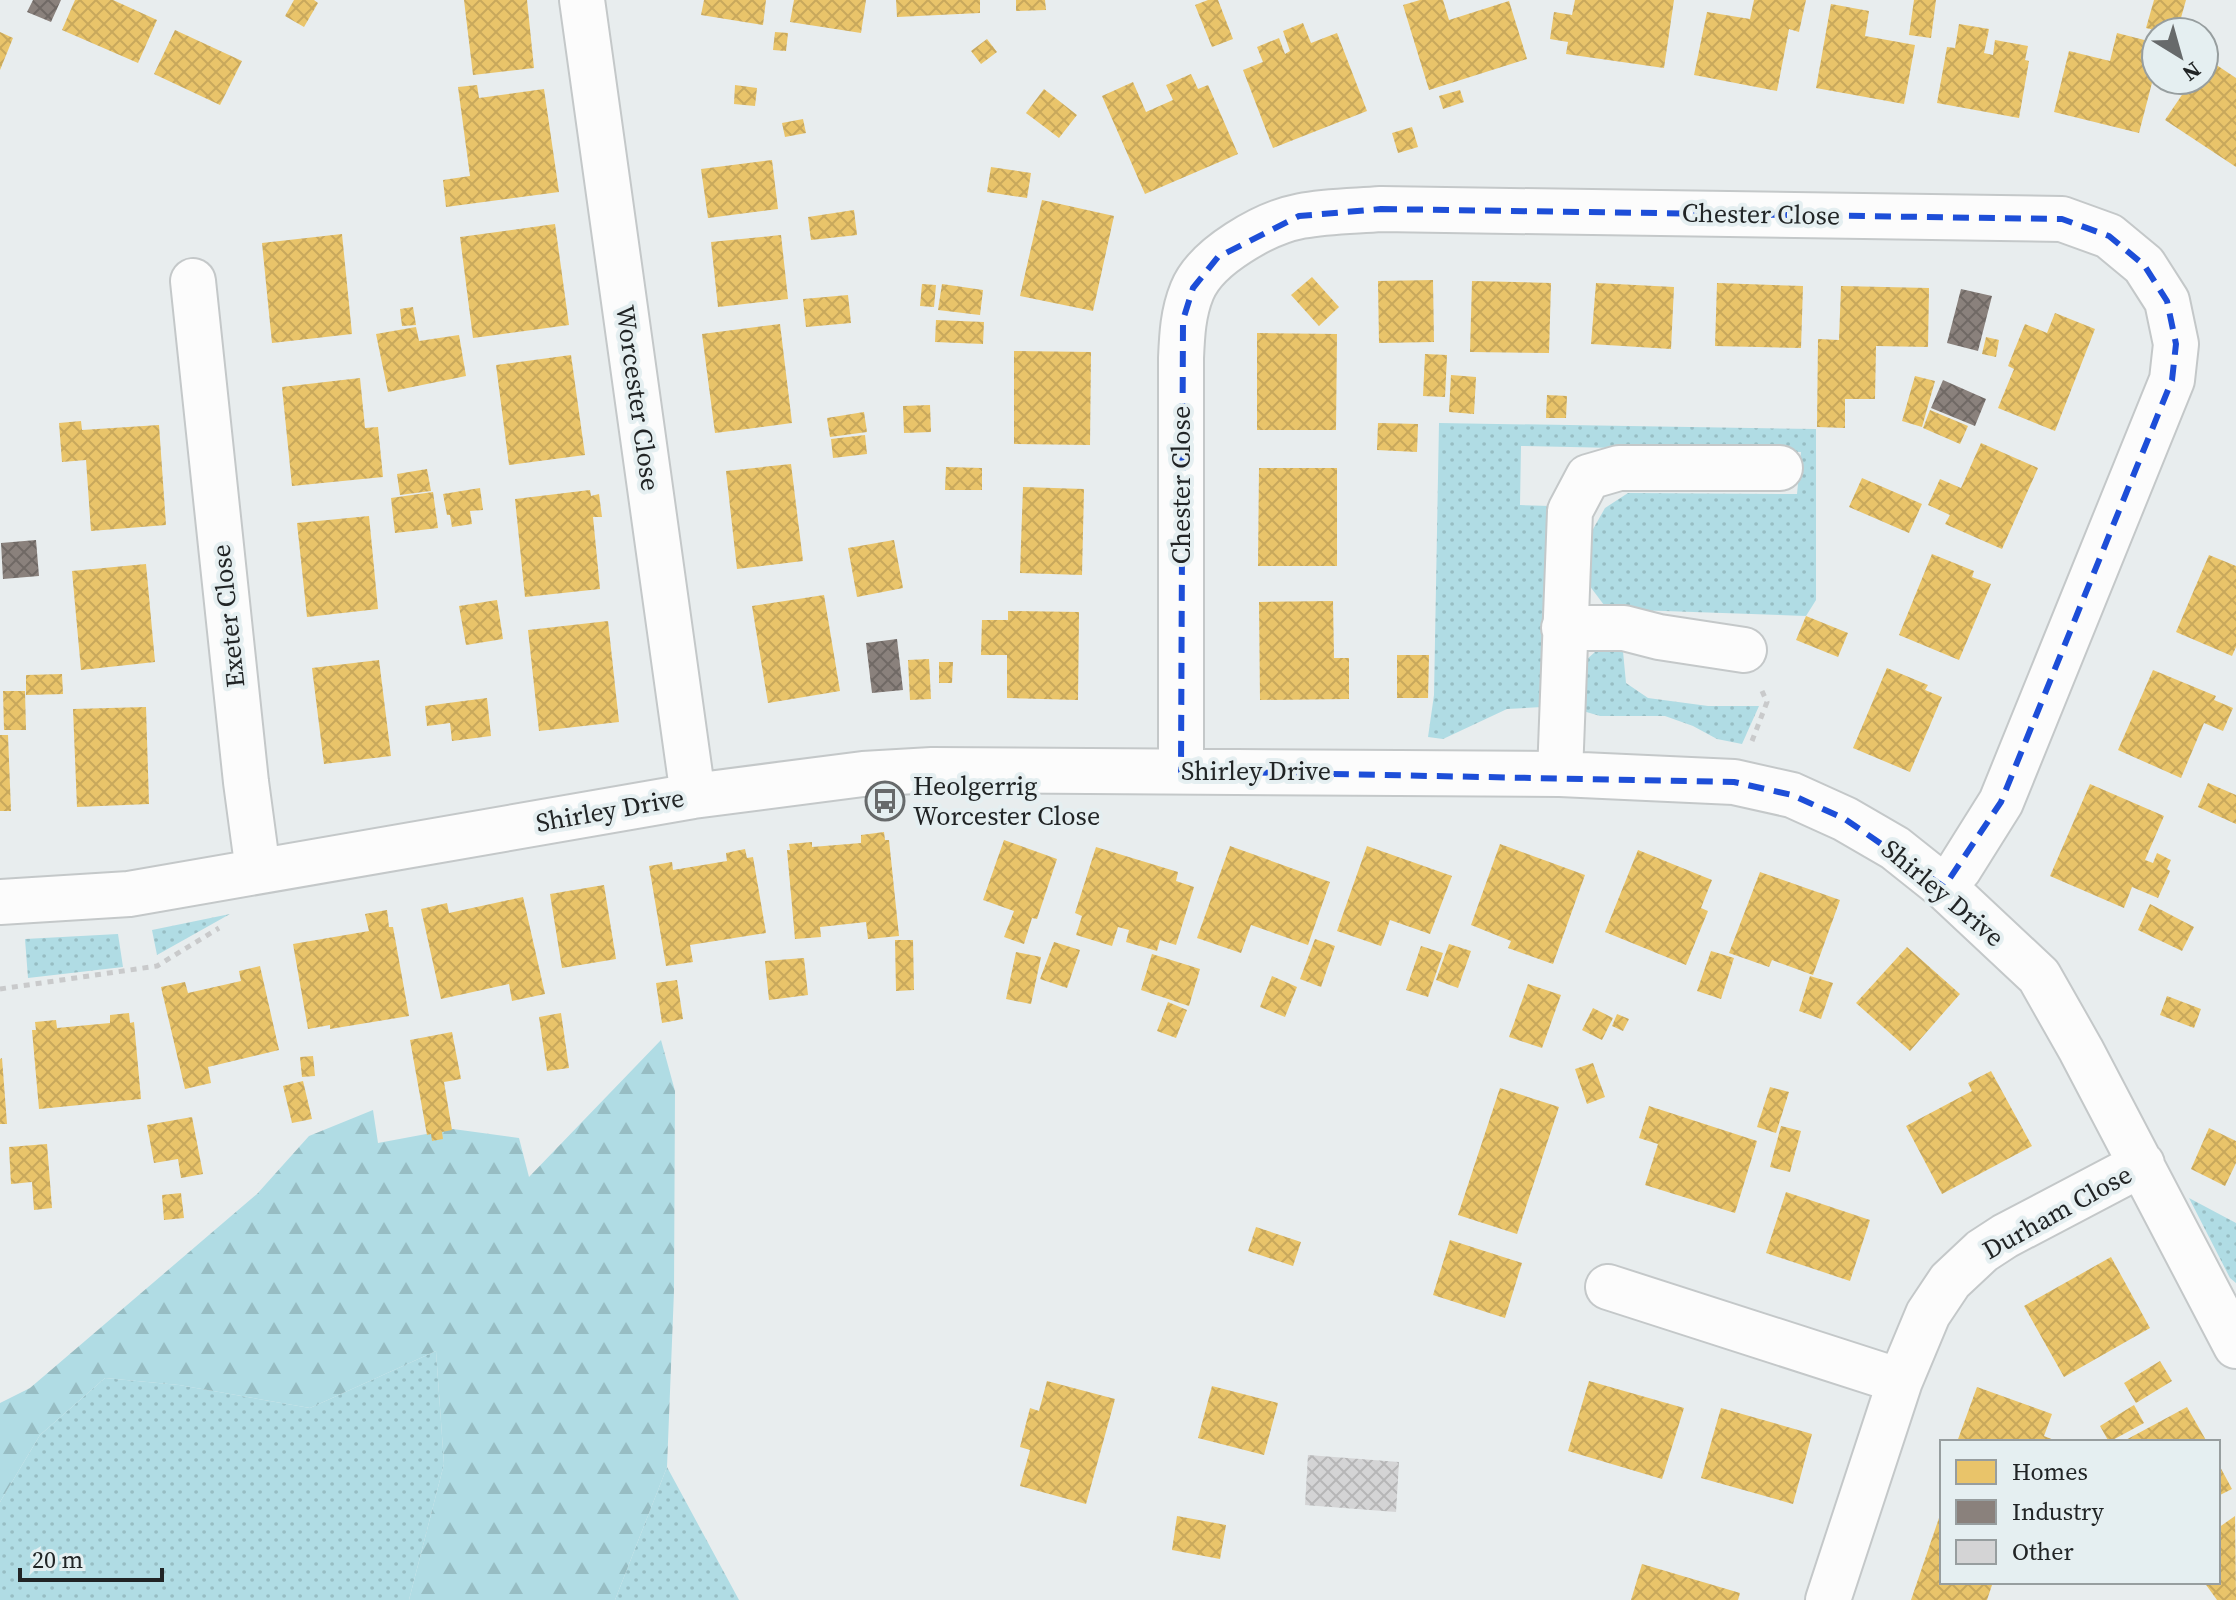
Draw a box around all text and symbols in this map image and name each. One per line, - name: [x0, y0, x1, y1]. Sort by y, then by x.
- north arrow: [2140, 16, 2220, 96]
- text: N: [2177, 55, 2207, 89]
- street label: Chester Close: [1682, 195, 1840, 233]
- street label: Worcester Close: [607, 303, 669, 493]
- street label: Chester Close: [1163, 406, 1199, 564]
- street label: Exeter Close: [203, 543, 253, 689]
- street label: Shirley Drive: [1181, 753, 1331, 789]
- place label: Heolgerrig Worcester Close: [913, 768, 1100, 834]
- street label: Shirley Drive: [533, 779, 687, 841]
- bus stop icon: Heolgerrig Worcester Close: [864, 780, 906, 822]
- street label: Shirley Drive: [1874, 831, 2012, 955]
- street label: Durham Close: [1976, 1156, 2138, 1268]
- legend: [1940, 1440, 2220, 1584]
- text: Homes: [2012, 1455, 2088, 1488]
- text: Industry: [2012, 1495, 2104, 1528]
- scale bar: [20, 1532, 162, 1582]
- text: Other: [2012, 1535, 2074, 1568]
- text: 20 m: [32, 1543, 83, 1576]

